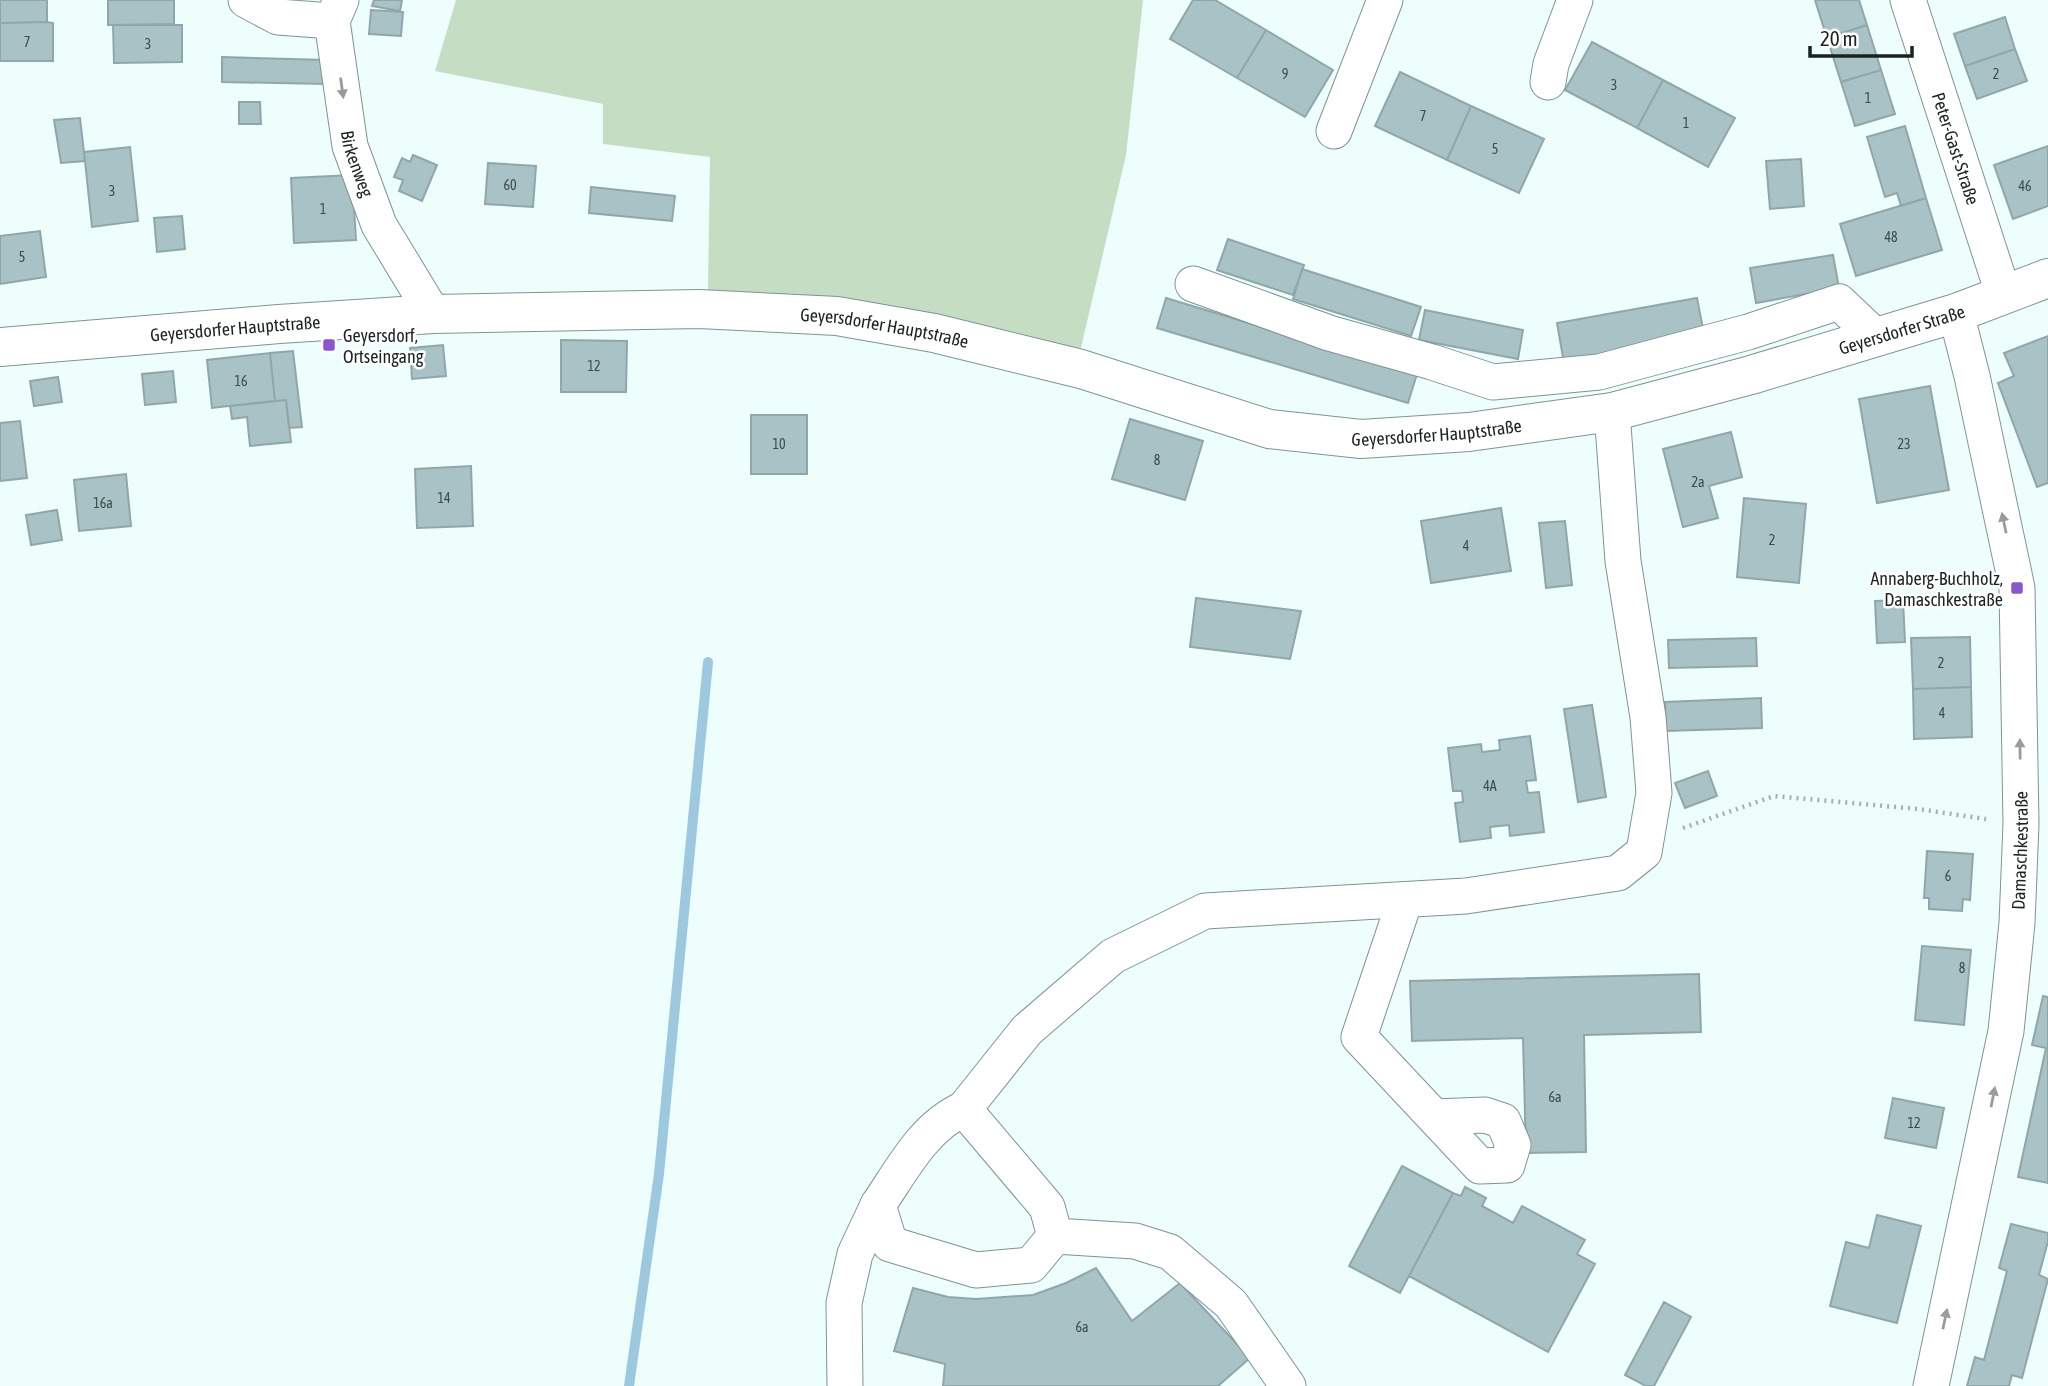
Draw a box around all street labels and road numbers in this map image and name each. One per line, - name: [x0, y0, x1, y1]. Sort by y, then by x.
- street label: Peter-Gast-Straße: [1928, 90, 1984, 207]
- street label: Birkenweg: [337, 129, 378, 200]
- street label: Geyersdorfer Straße: [1836, 300, 1968, 358]
- street label: Geyersdorfer Hauptstraße: [800, 304, 971, 352]
- street label: Geyersdorfer Hauptstraße: [149, 311, 321, 345]
- street label: Geyersdorfer Hauptstraße: [1350, 414, 1523, 449]
- street label: Damaschkestraße: [2007, 791, 2032, 910]

